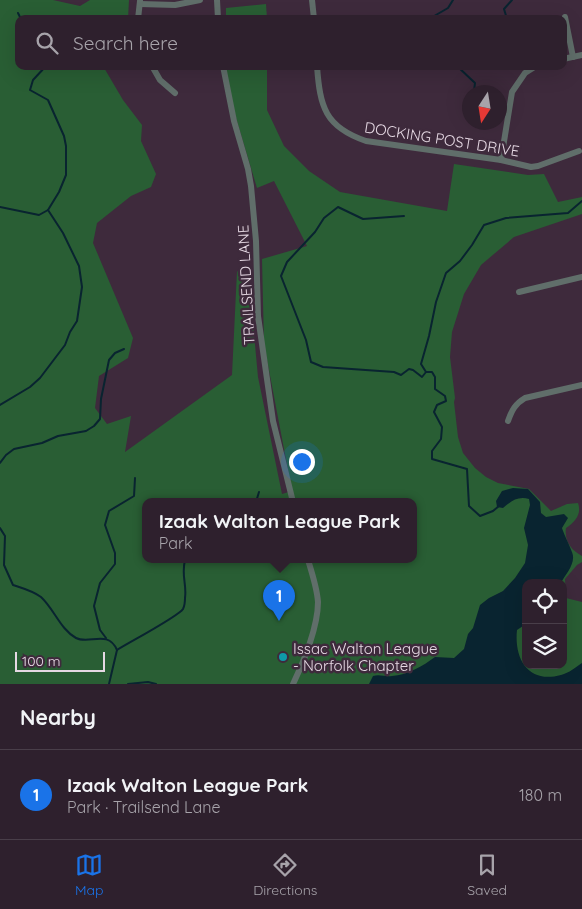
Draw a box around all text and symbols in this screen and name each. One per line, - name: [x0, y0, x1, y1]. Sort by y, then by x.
- search box: [15, 15, 567, 70]
- icon: search: [33, 29, 61, 57]
- text: Search here: [73, 31, 178, 55]
- north arrow: [462, 85, 507, 130]
- street label: DOCKING POST DRIVE: [363, 117, 521, 161]
- street label: TRAILSEND LANE: [233, 224, 259, 346]
- your location: [289, 449, 315, 475]
- popup: [142, 498, 417, 563]
- text: Izaak Walton League Park: [159, 509, 400, 533]
- text: Park: [159, 533, 193, 553]
- map controls: [522, 579, 567, 669]
- button: locate: [522, 579, 567, 624]
- pin: 1: [263, 580, 295, 621]
- button: layers: [522, 624, 567, 669]
- place label: Issac Walton League - Norfolk Chapter: [293, 639, 437, 675]
- scale bar: [15, 649, 105, 672]
- marker: Issac Walton League - Norfolk Chapter: [277, 651, 289, 663]
- text: 100 m: [22, 652, 60, 670]
- text: Nearby: [20, 704, 96, 730]
- text: Izaak Walton League Park: [67, 773, 308, 797]
- text: 1: [33, 785, 39, 805]
- text: 180 m: [519, 785, 562, 805]
- text: Park · Trailsend Lane: [67, 797, 221, 817]
- tab: Map: [75, 851, 103, 899]
- tab: Directions: [253, 851, 317, 899]
- tab: Saved: [467, 851, 507, 899]

